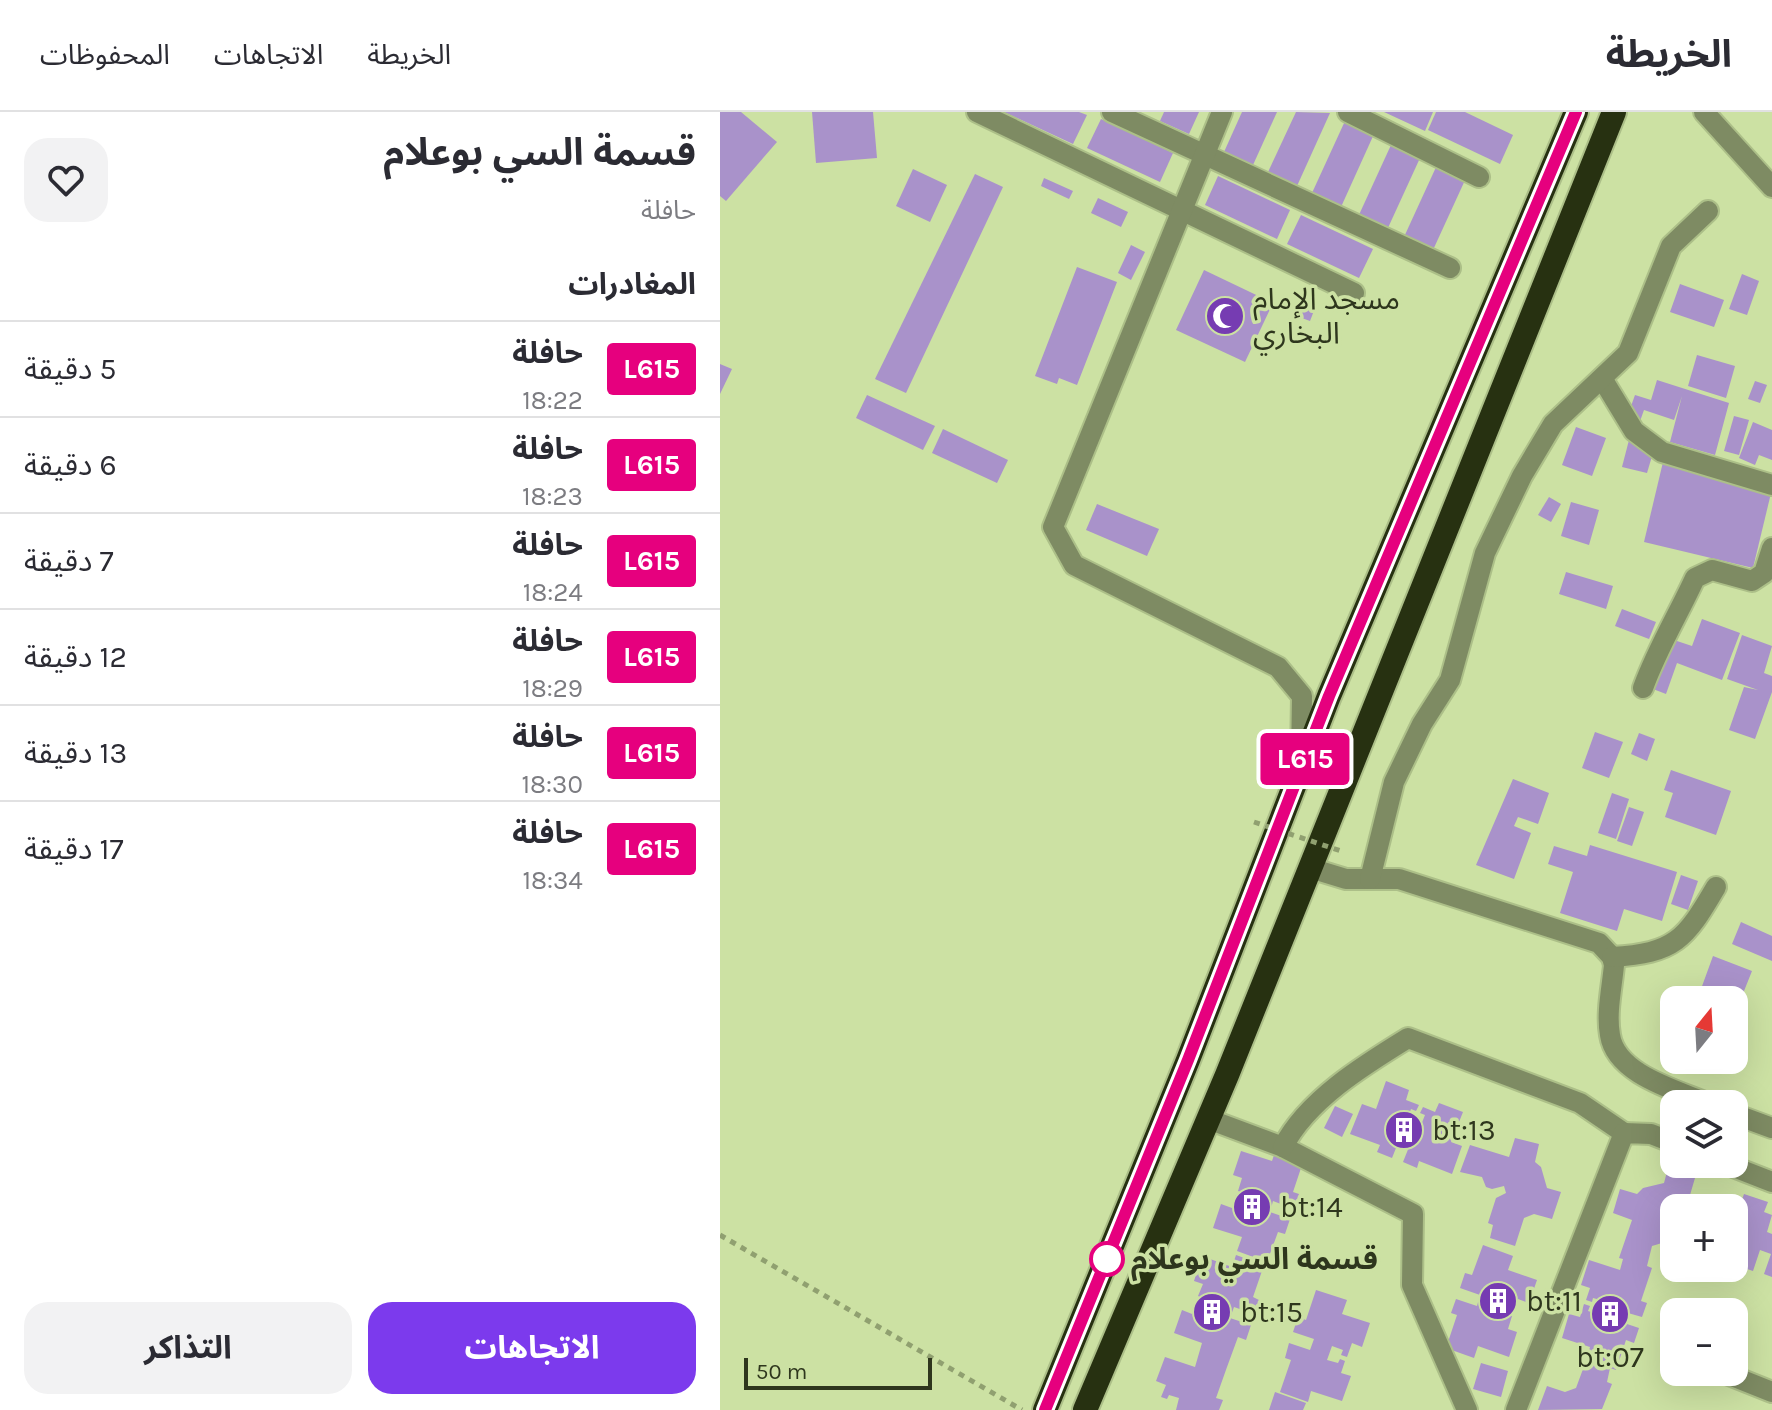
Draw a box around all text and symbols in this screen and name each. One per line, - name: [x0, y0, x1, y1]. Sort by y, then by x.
- text: الخريطة: [1606, 32, 1732, 77]
- text: المحفوظات: [40, 38, 170, 71]
- text: الاتجاهات: [214, 38, 323, 71]
- text: الخريطة: [367, 38, 451, 71]
- text: قسمة السي بوعلام: [383, 130, 696, 175]
- button: heart: [24, 138, 108, 222]
- text: حافلة: [641, 195, 696, 226]
- text: المغادرات: [568, 266, 696, 302]
- place label: مسجد الإمام البخاري: [1253, 281, 1400, 356]
- mosque icon: مسجد الإمام البخاري: [1204, 295, 1246, 337]
- text: حافلة: [512, 335, 583, 371]
- text: 5 دقيقة: [24, 351, 116, 387]
- text: L615: [623, 352, 680, 385]
- text: 18:22: [522, 385, 583, 416]
- text: حافلة: [512, 431, 583, 467]
- text: 6 دقيقة: [24, 447, 117, 483]
- text: L615: [623, 448, 680, 481]
- text: 18:23: [522, 481, 583, 512]
- text: حافلة: [512, 527, 583, 563]
- text: 7 دقيقة: [24, 543, 114, 579]
- text: L615: [623, 544, 680, 577]
- text: 18:24: [523, 577, 583, 608]
- text: حافلة: [512, 623, 583, 659]
- text: 12 دقيقة: [24, 639, 127, 675]
- text: L615: [623, 640, 680, 673]
- text: 18:29: [522, 673, 583, 704]
- text: حافلة: [512, 719, 583, 755]
- line badge: L615: [1249, 733, 1361, 785]
- text: 13 دقيقة: [24, 735, 127, 771]
- text: L615: [623, 736, 680, 769]
- text: L615: [1276, 742, 1334, 775]
- text: 18:30: [522, 769, 583, 800]
- text: حافلة: [512, 815, 583, 851]
- text: 17 دقيقة: [24, 831, 123, 867]
- text: L615: [623, 832, 680, 865]
- text: 18:34: [522, 865, 583, 896]
- north arrow: [1660, 986, 1748, 1074]
- map controls: [1660, 986, 1748, 1386]
- button: layers: [1660, 1090, 1748, 1178]
- building icon: bt:13: [1383, 1109, 1425, 1151]
- place label: bt:13: [1432, 1112, 1496, 1148]
- building icon: bt:14: [1231, 1186, 1273, 1228]
- place label: bt:14: [1280, 1189, 1343, 1225]
- button: +: [1660, 1194, 1748, 1282]
- place label: قسمة السي بوعلام: [1131, 1241, 1378, 1283]
- marker: قسمة السي بوعلام: [1090, 1242, 1124, 1276]
- building icon: bt:11: [1477, 1280, 1519, 1322]
- place label: bt:11: [1526, 1283, 1582, 1319]
- building icon: bt:15: [1191, 1291, 1233, 1333]
- building icon: bt:07: [1589, 1293, 1631, 1335]
- place label: bt:15: [1240, 1294, 1303, 1330]
- button: −: [1660, 1298, 1748, 1386]
- button: التذاكر: [24, 1302, 352, 1394]
- button: الاتجاهات: [368, 1302, 696, 1394]
- place label: bt:07: [1576, 1339, 1644, 1375]
- scale bar: [744, 1354, 932, 1390]
- text: 50 m: [756, 1359, 807, 1385]

